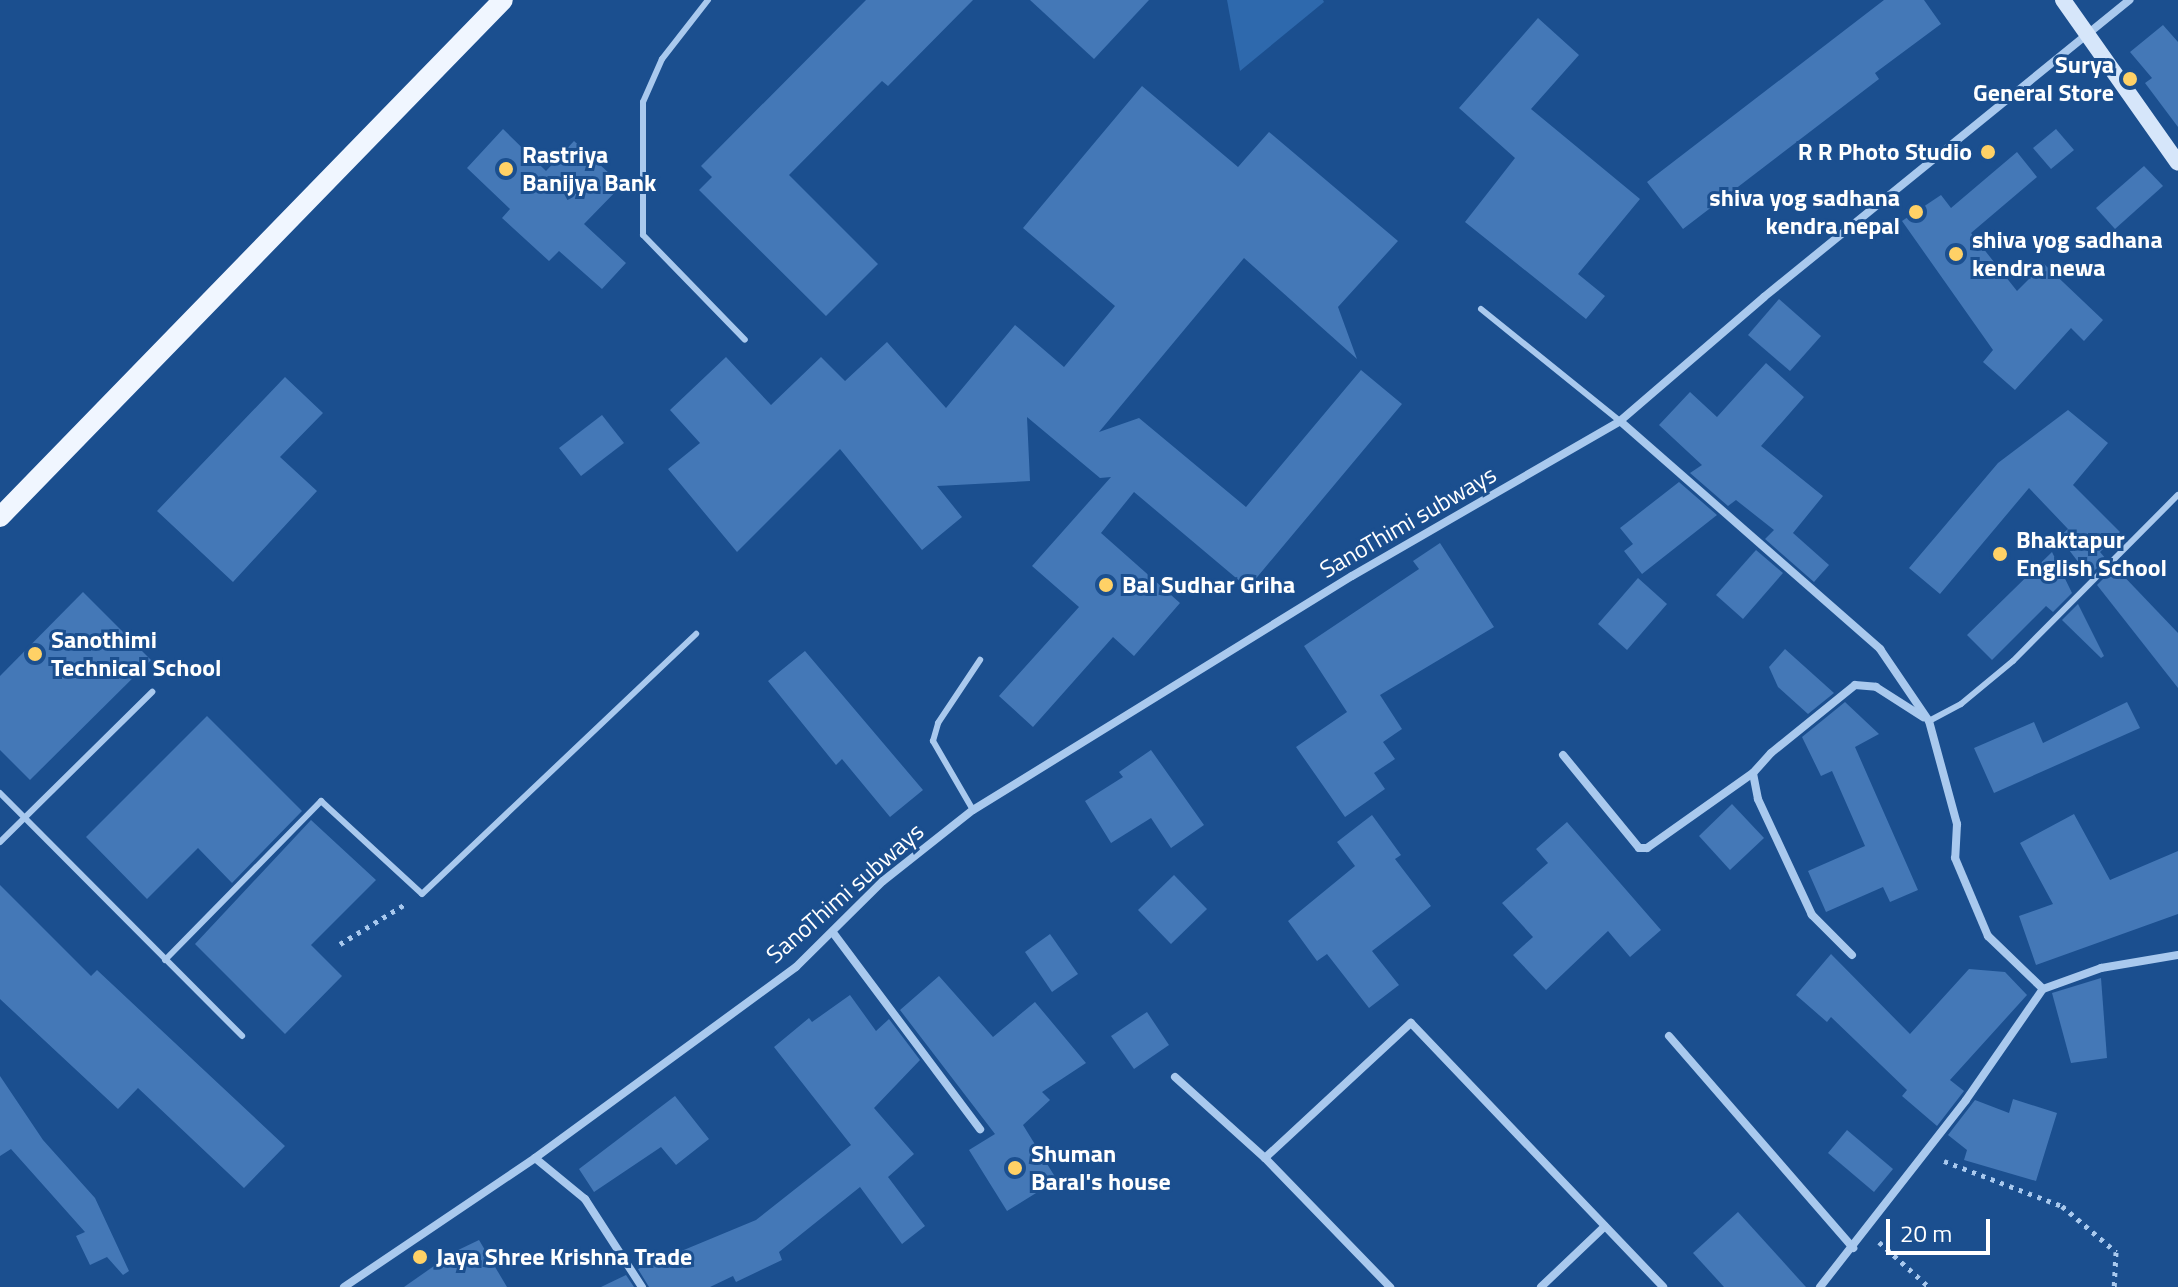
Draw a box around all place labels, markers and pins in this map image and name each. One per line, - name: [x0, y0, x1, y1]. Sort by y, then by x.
- place label: Surya General Store: [1973, 51, 2114, 107]
- marker: Surya General Store: [2121, 70, 2139, 88]
- place label: R R Photo Studio: [1798, 138, 1972, 166]
- place label: Rastriya Banijya Bank: [522, 141, 656, 197]
- marker: R R Photo Studio: [1979, 143, 1997, 161]
- marker: Rastriya Banijya Bank: [497, 160, 515, 178]
- place label: shiva yog sadhana kendra nepal: [1709, 184, 1900, 240]
- marker: shiva yog sadhana kendra nepal: [1907, 203, 1925, 221]
- place label: shiva yog sadhana kendra newa: [1972, 226, 2163, 282]
- marker: shiva yog sadhana kendra newa: [1947, 245, 1965, 263]
- place label: Bhaktapur English School: [2016, 526, 2167, 582]
- marker: Bhaktapur English School: [1991, 545, 2009, 563]
- place label: Bal Sudhar Griha: [1122, 571, 1295, 599]
- marker: Bal Sudhar Griha: [1097, 576, 1115, 594]
- place label: Sanothimi Technical School: [51, 626, 221, 682]
- marker: Sanothimi Technical School: [26, 645, 44, 663]
- place label: Shuman Baral's house: [1031, 1140, 1171, 1196]
- marker: Shuman Baral's house: [1006, 1159, 1024, 1177]
- place label: Jaya Shree Krishna Trade: [436, 1243, 692, 1271]
- marker: Jaya Shree Krishna Trade: [411, 1248, 429, 1266]

